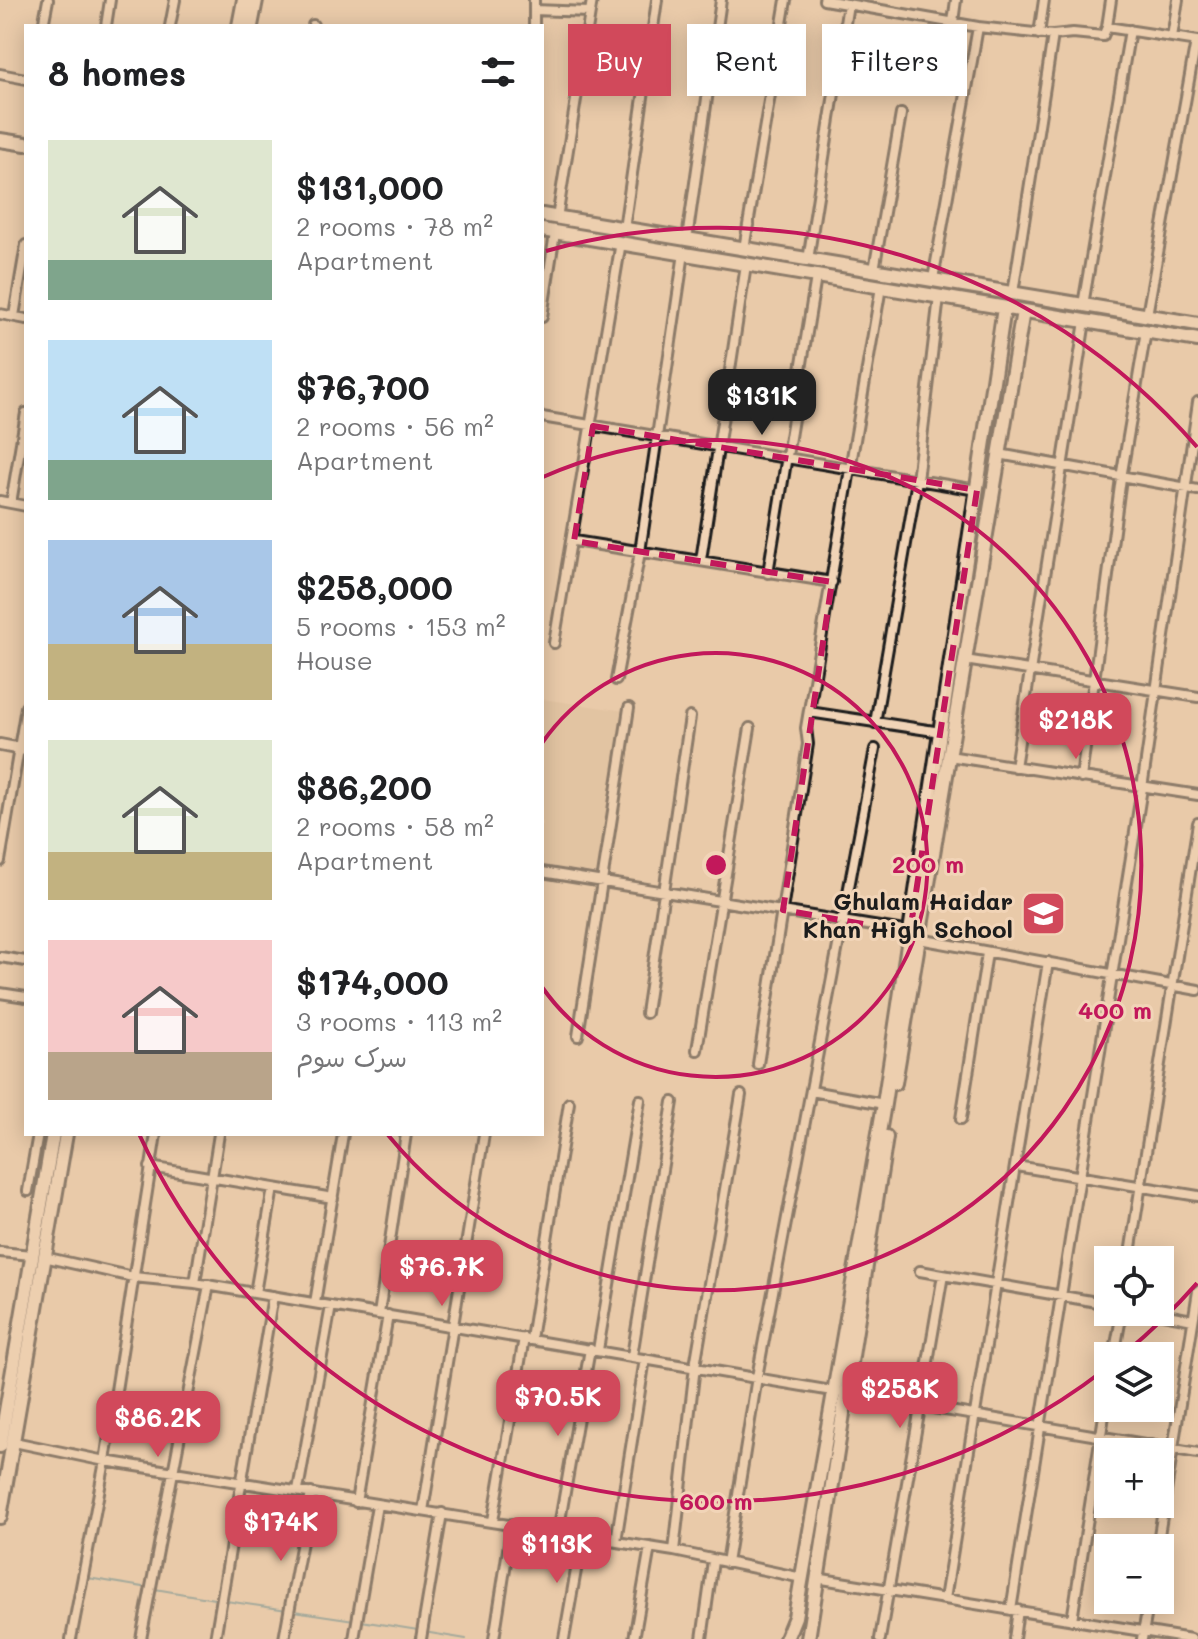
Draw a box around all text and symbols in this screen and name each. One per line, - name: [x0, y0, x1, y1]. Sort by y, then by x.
- chip: Buy: [568, 24, 671, 96]
- chip: Rent: [687, 24, 806, 96]
- chip: Filters: [822, 24, 967, 96]
- text: 8 homes: [48, 50, 186, 95]
- icon: filters: [476, 50, 520, 94]
- text: $131,000: [296, 164, 444, 209]
- icon: home: [112, 172, 208, 268]
- text: 2 rooms · 78 m²: [296, 209, 493, 243]
- text: Apartment: [296, 243, 433, 277]
- text: $76,700: [296, 364, 430, 409]
- pin: $131K: [706, 369, 818, 437]
- icon: home: [112, 372, 208, 468]
- text: $131K: [726, 378, 798, 412]
- text: 2 rooms · 56 m²: [296, 409, 494, 443]
- text: Apartment: [296, 443, 433, 477]
- text: $258,000: [296, 564, 453, 609]
- icon: home: [112, 572, 208, 668]
- text: 5 rooms · 153 m²: [296, 609, 506, 643]
- text: House: [296, 643, 373, 677]
- pin: $218K: [1020, 693, 1132, 761]
- text: $218K: [1038, 702, 1114, 736]
- text: $86,200: [296, 764, 432, 809]
- icon: home: [112, 772, 208, 868]
- text: 2 rooms · 58 m²: [296, 809, 494, 843]
- text: Apartment: [296, 843, 433, 877]
- text: 200 m: [892, 848, 964, 879]
- centre of rings: [702, 851, 730, 879]
- place label: Ghulam Haidar Khan High School: [803, 885, 1013, 944]
- school or university icon: Ghulam Haidar Khan High School: [1020, 890, 1068, 938]
- text: $174,000: [296, 959, 449, 1004]
- icon: home: [112, 972, 208, 1068]
- text: 400 m: [1078, 994, 1152, 1025]
- text: 3 rooms · 113 m²: [296, 1004, 502, 1038]
- text: سرک سوم: [296, 1040, 407, 1074]
- pin: $76.7K: [377, 1240, 507, 1308]
- map controls: [1094, 1246, 1174, 1614]
- button: locate: [1094, 1246, 1174, 1326]
- text: $76.7K: [399, 1249, 485, 1283]
- button: layers: [1094, 1342, 1174, 1422]
- pin: $258K: [844, 1362, 956, 1430]
- pin: $70.5K: [493, 1370, 623, 1438]
- text: $258K: [860, 1371, 940, 1405]
- text: $70.5K: [514, 1379, 602, 1413]
- pin: $86.2K: [93, 1391, 223, 1459]
- text: $86.2K: [114, 1400, 202, 1434]
- button: +: [1094, 1438, 1174, 1518]
- text: 600 m: [679, 1485, 753, 1516]
- pin: $174K: [225, 1495, 337, 1563]
- text: $174K: [243, 1504, 319, 1538]
- pin: $113K: [501, 1517, 613, 1585]
- text: $113K: [521, 1526, 593, 1560]
- button: −: [1094, 1534, 1174, 1614]

